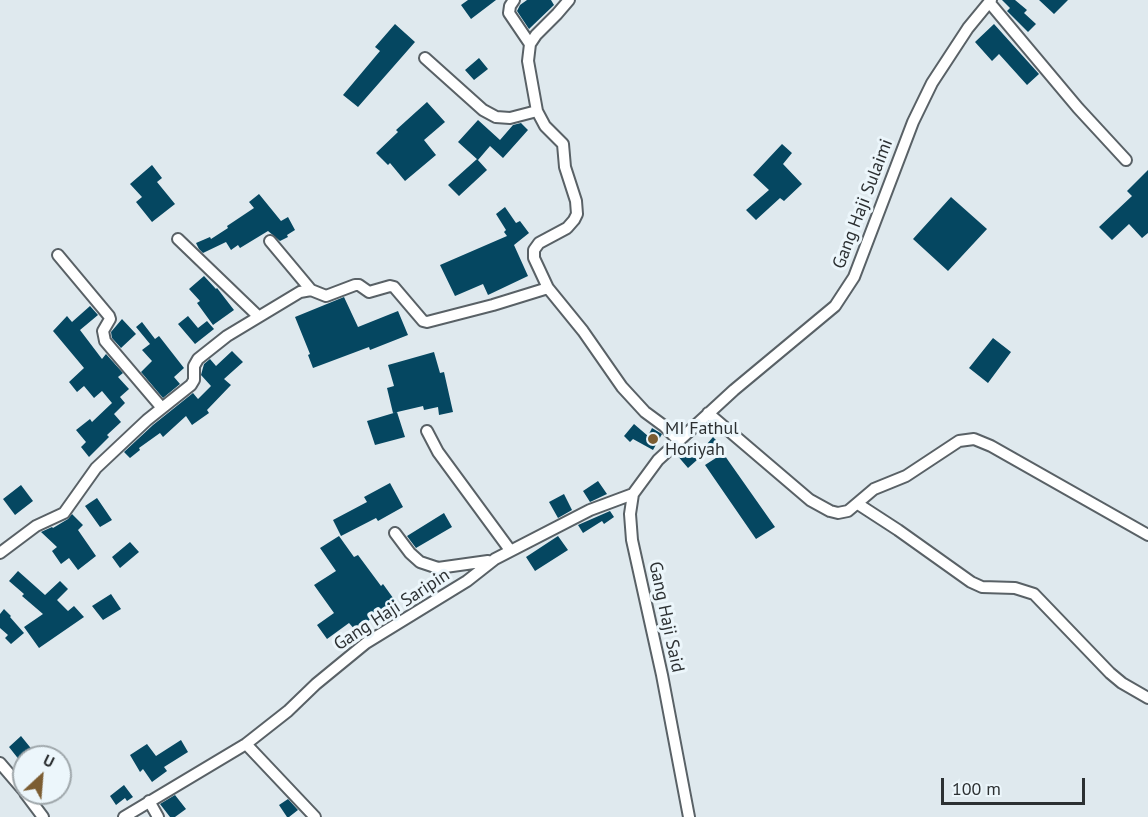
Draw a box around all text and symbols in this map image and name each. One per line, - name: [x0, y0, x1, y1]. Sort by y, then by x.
- street label: Gang Haji Sulaimi: [828, 136, 898, 272]
- place label: MI Fathul Horiyah: [665, 418, 738, 460]
- marker: MI Fathul Horiyah: [646, 432, 660, 446]
- street label: Gang Haji Said: [644, 560, 688, 674]
- street label: Gang Haji Saripin: [330, 565, 454, 655]
- north arrow: [12, 745, 72, 805]
- text: U: [40, 749, 58, 772]
- scale bar: [944, 766, 1088, 804]
- text: 100 m: [952, 777, 1001, 800]

